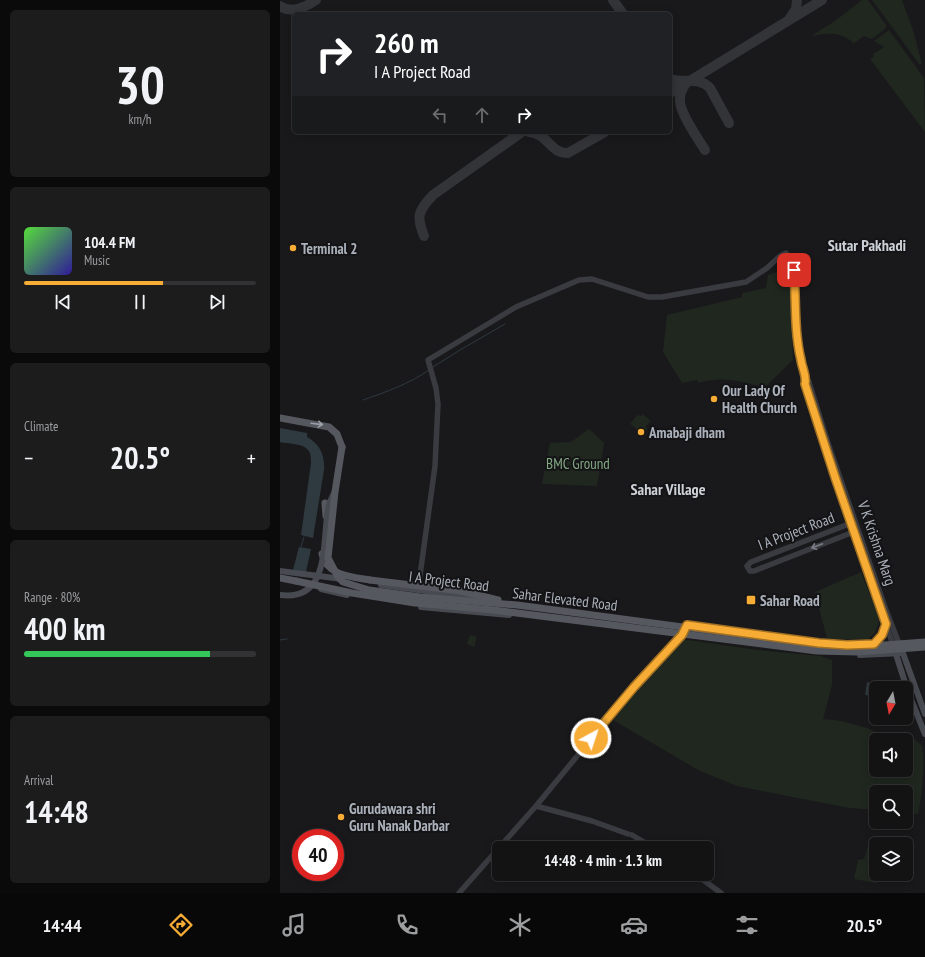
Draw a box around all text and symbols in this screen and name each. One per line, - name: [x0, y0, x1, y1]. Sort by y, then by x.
- text: 260 m: [374, 24, 438, 61]
- icon: right: [308, 28, 360, 80]
- text: 30: [115, 51, 165, 118]
- text: I A Project Road: [374, 60, 471, 83]
- icon: left: [429, 104, 451, 126]
- icon: ahead: [471, 104, 493, 126]
- icon: right: [513, 104, 535, 126]
- text: km/h: [128, 111, 152, 128]
- text: 104.4 FM: [84, 233, 135, 252]
- district label: Sutar Pakhadi: [828, 235, 907, 255]
- place label: Terminal 2: [301, 239, 358, 258]
- marker: Terminal 2: [288, 243, 298, 253]
- text: Music: [84, 252, 110, 269]
- pin: [777, 253, 811, 287]
- icon: arrive: [783, 259, 805, 281]
- icon: previous: [52, 291, 74, 313]
- icon: pause: [129, 291, 151, 313]
- icon: next: [206, 291, 228, 313]
- place label: Our Lady Of Health Church: [722, 381, 797, 417]
- marker: Our Lady Of Health Church: [709, 394, 719, 404]
- text: Climate: [24, 418, 58, 435]
- one-way arrow: [310, 420, 323, 428]
- place label: Amabaji dham: [648, 423, 725, 442]
- marker: Amabaji dham: [636, 427, 646, 437]
- text: 20.5°: [110, 438, 170, 477]
- text: −: [24, 444, 33, 472]
- text: +: [247, 444, 256, 472]
- park label: BMC Ground: [546, 454, 610, 473]
- district label: Sahar Village: [631, 479, 706, 499]
- street label: V K Krishna Marg: [853, 497, 900, 588]
- street label: I A Project Road: [755, 508, 837, 554]
- one-way arrow: [812, 543, 824, 551]
- street label: I A Project Road: [408, 567, 490, 595]
- street label: Sahar Elevated Road: [512, 583, 618, 615]
- text: Range · 80%: [24, 589, 80, 606]
- place label: Sahar Road: [760, 591, 820, 610]
- marker: Sahar Road: [745, 594, 757, 606]
- text: 400 km: [24, 609, 105, 648]
- north arrow: [869, 681, 913, 725]
- map controls: [869, 681, 913, 881]
- position arrow: [570, 717, 612, 759]
- button: sound: [869, 733, 913, 777]
- text: Arrival: [24, 772, 53, 789]
- button: search: [869, 785, 913, 829]
- text: 14:48: [24, 792, 89, 831]
- place label: Gurudawara shri Guru Nanak Darbar: [349, 799, 450, 835]
- marker: Gurudawara shri Guru Nanak Darbar: [336, 812, 346, 822]
- speed limit sign: 40: [292, 829, 344, 881]
- button: layers: [869, 837, 913, 881]
- text: 14:48 · 4 min · 1.3 km: [544, 851, 662, 870]
- icon: directions: [167, 911, 195, 939]
- icon: music: [280, 911, 308, 939]
- icon: phone: [393, 911, 421, 939]
- icon: climate: [506, 911, 534, 939]
- icon: car: [620, 911, 648, 939]
- icon: filters: [733, 911, 761, 939]
- text: 14:44: [43, 914, 82, 937]
- text: 20.5°: [846, 914, 882, 937]

